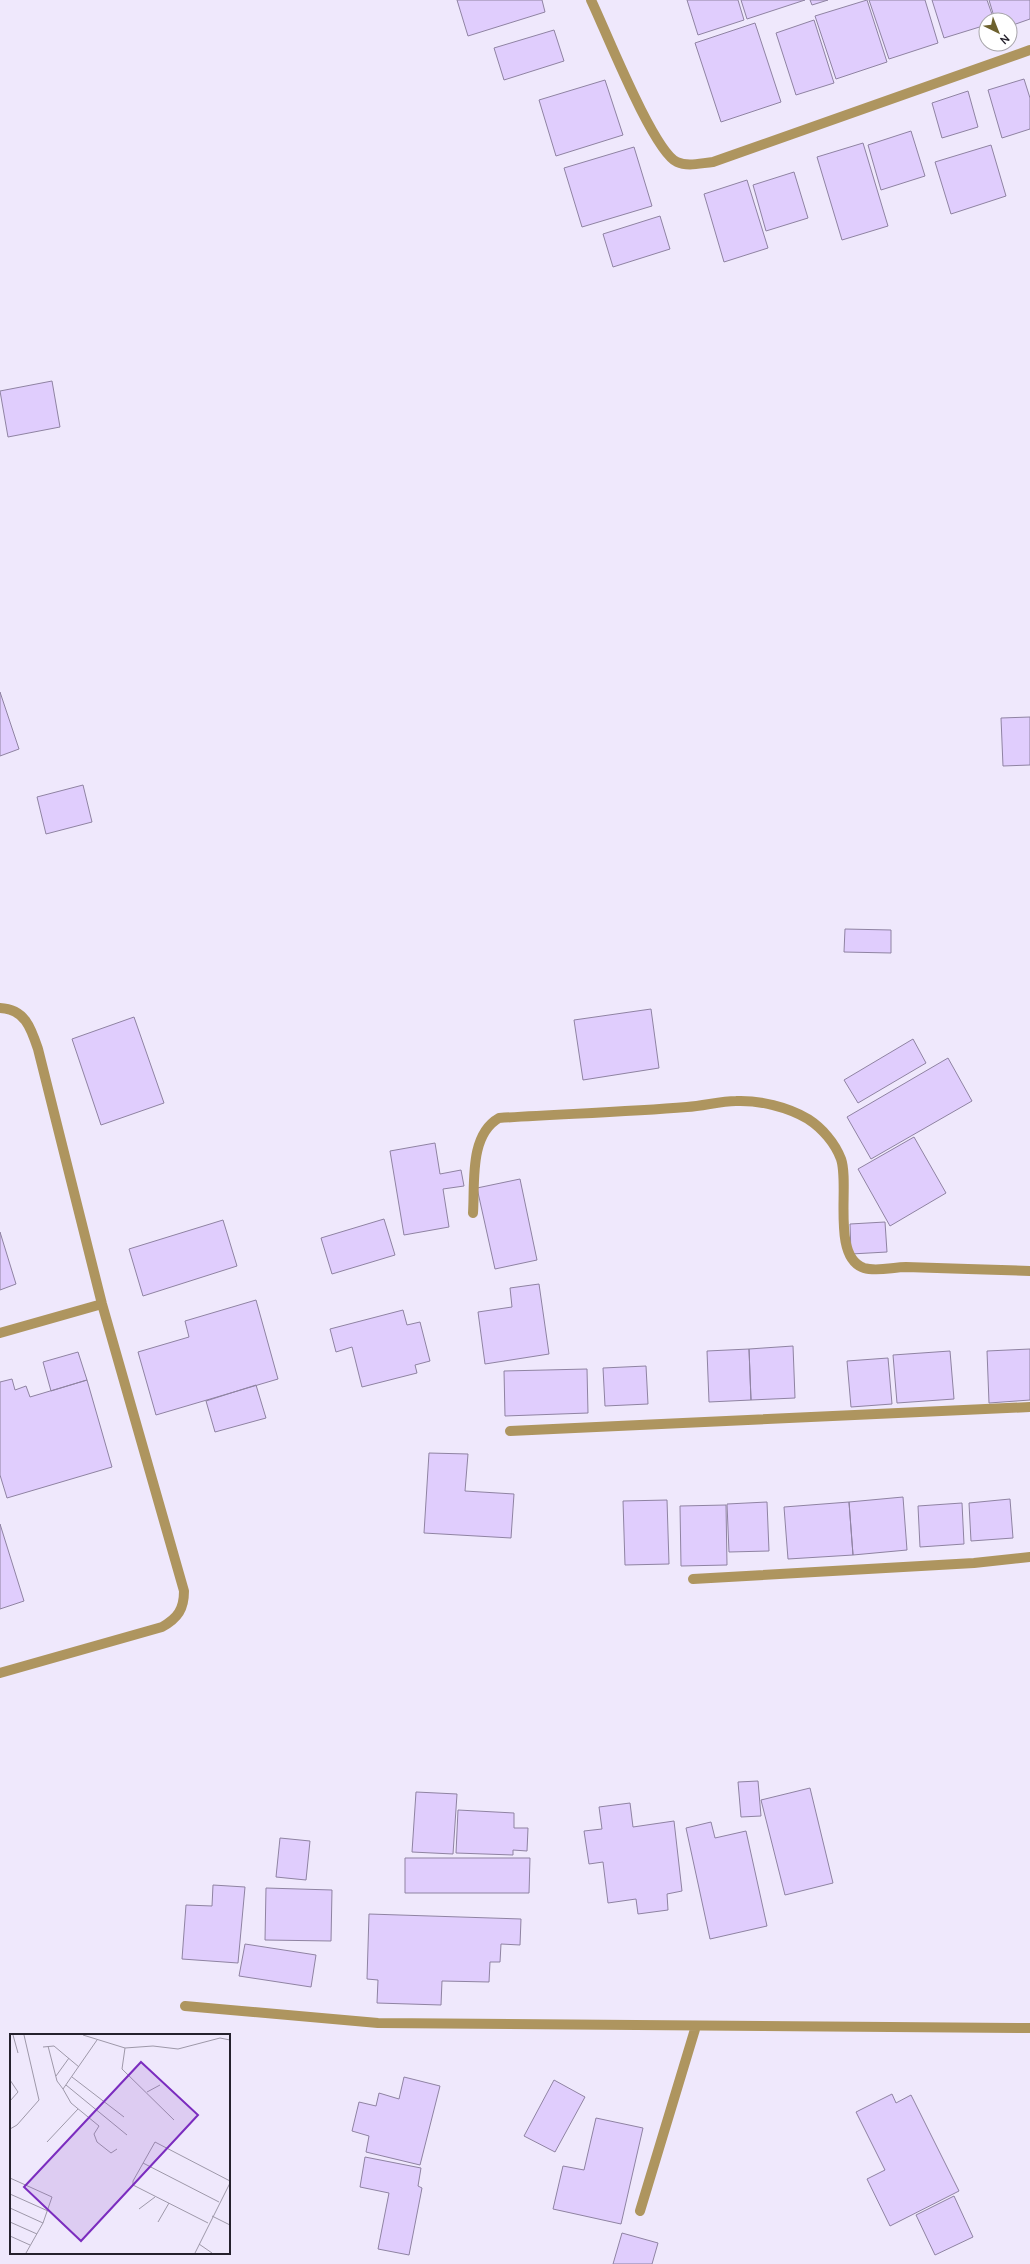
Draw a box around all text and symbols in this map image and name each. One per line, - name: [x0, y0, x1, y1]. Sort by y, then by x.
- north arrow: [978, 12, 1018, 52]
- text: N: [997, 31, 1013, 48]
- inset map: [10, 2034, 230, 2254]

